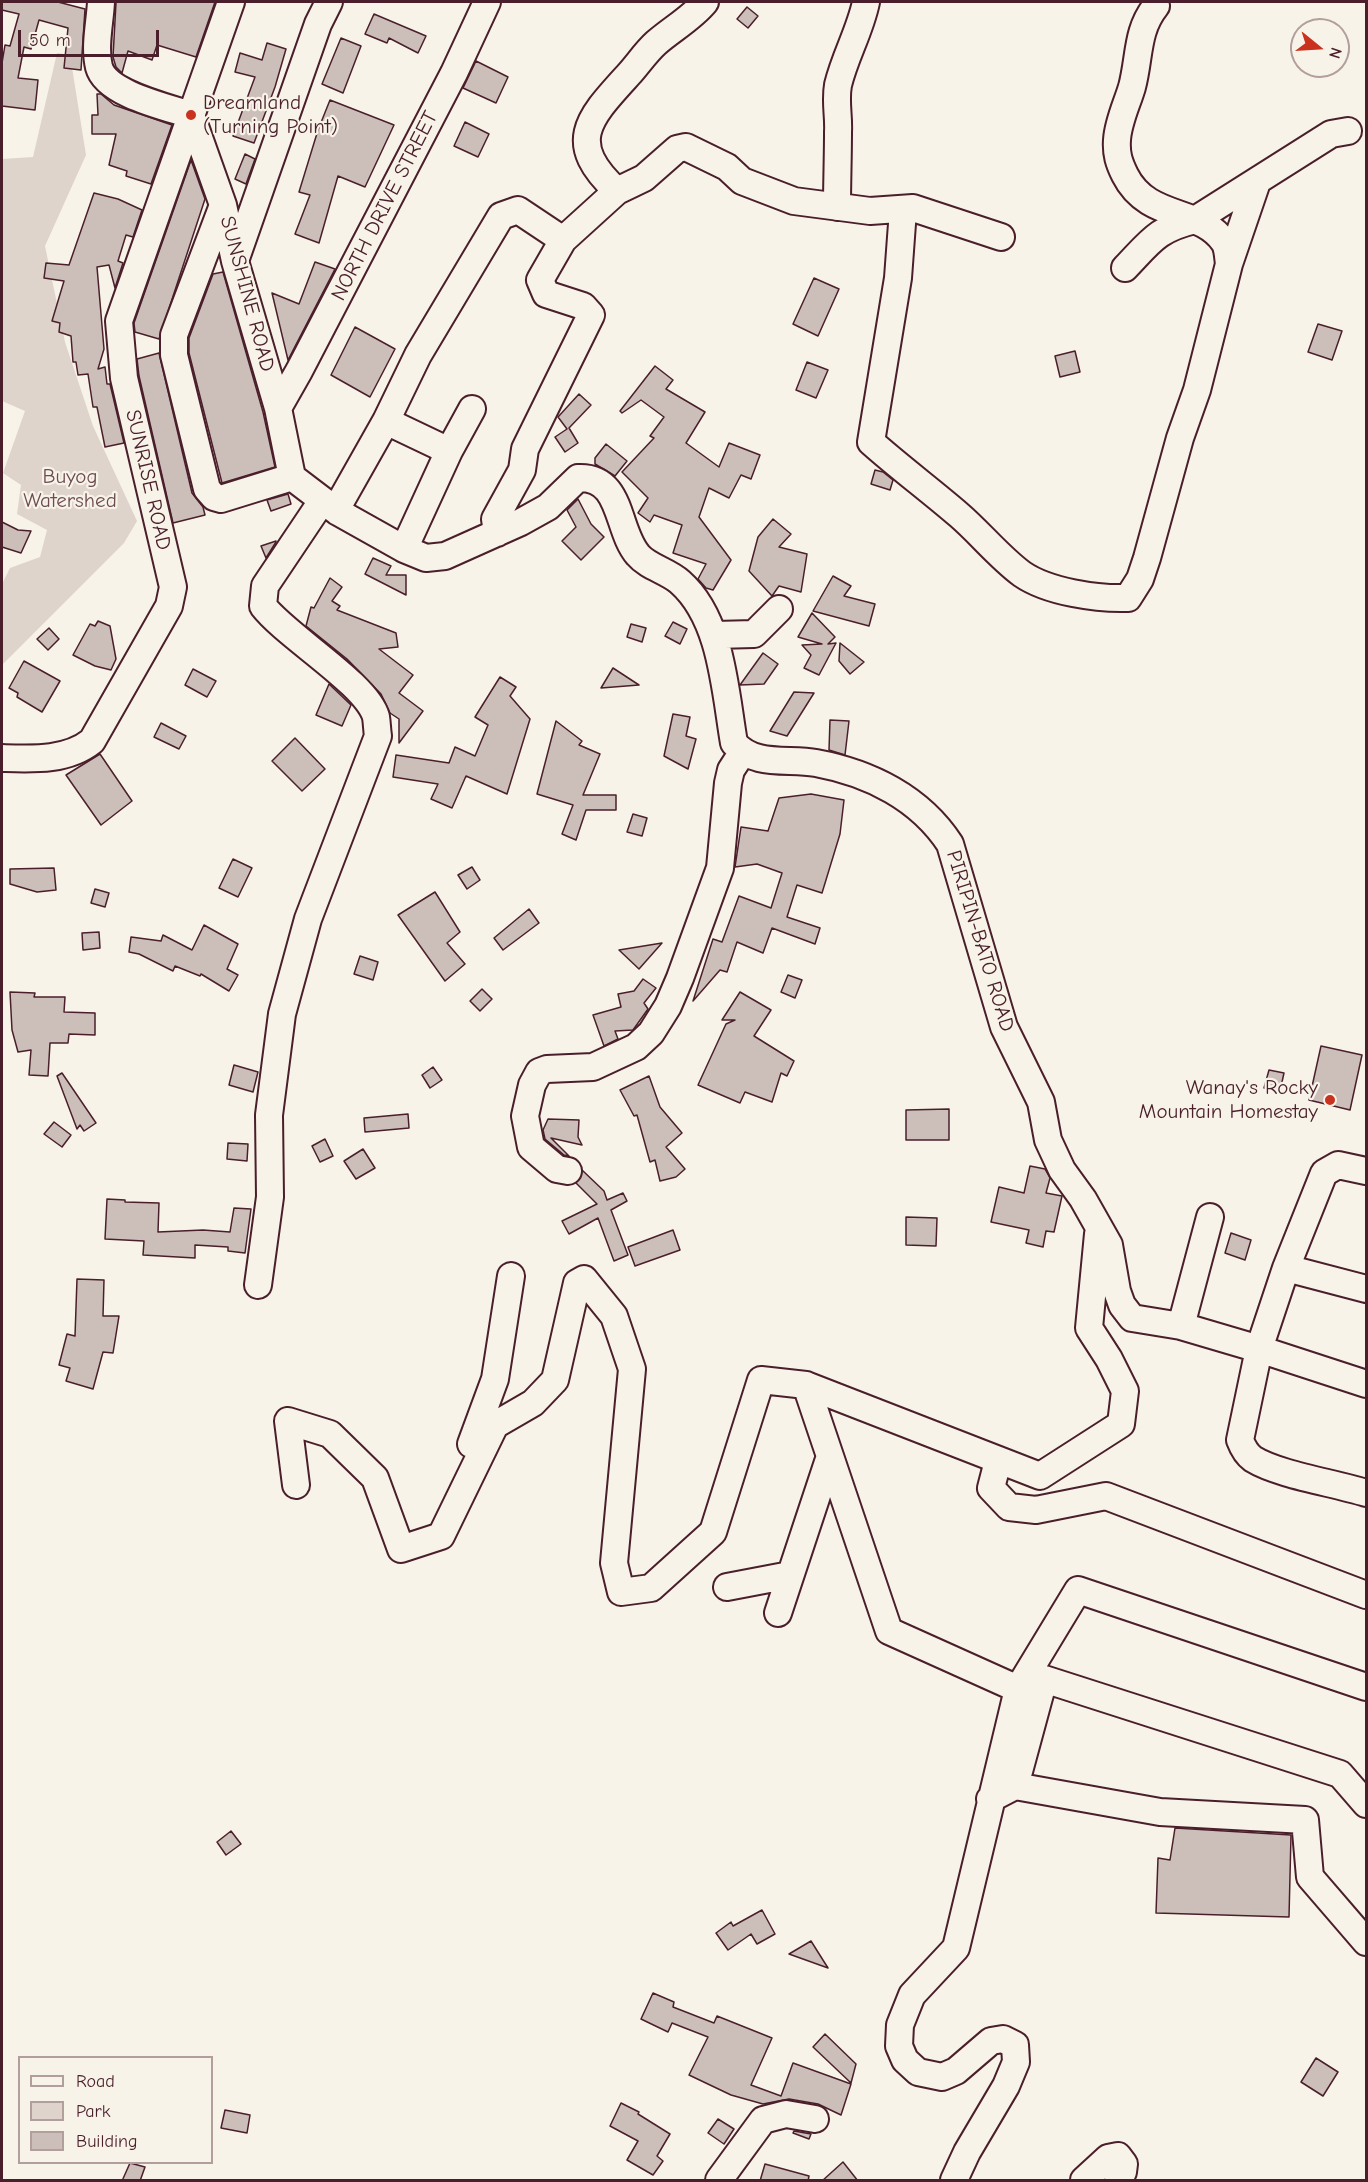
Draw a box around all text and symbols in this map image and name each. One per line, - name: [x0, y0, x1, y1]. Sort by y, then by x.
- scale bar: [21, 18, 162, 56]
- north arrow: [1290, 18, 1350, 78]
- text: 50 m: [29, 30, 71, 51]
- text: N: [1325, 45, 1345, 61]
- place label: Dreamland (Turning Point): [203, 90, 338, 140]
- street label: NORTH DRIVE STREET: [326, 107, 444, 305]
- marker: Dreamland (Turning Point): [184, 108, 198, 122]
- street label: SUNSHINE ROAD: [214, 214, 280, 374]
- street label: SUNRISE ROAD: [120, 407, 176, 553]
- park label: Buyog Watershed: [23, 464, 117, 514]
- street label: PIRIPIN-BATO ROAD: [940, 847, 1020, 1035]
- place label: Wanay's Rocky Mountain Homestay: [1139, 1075, 1318, 1125]
- marker: Wanay's Rocky Mountain Homestay: [1323, 1093, 1337, 1107]
- legend: [18, 2056, 213, 2164]
- text: Road: [76, 2071, 115, 2092]
- text: Park: [76, 2101, 110, 2122]
- text: Building: [76, 2131, 138, 2152]

